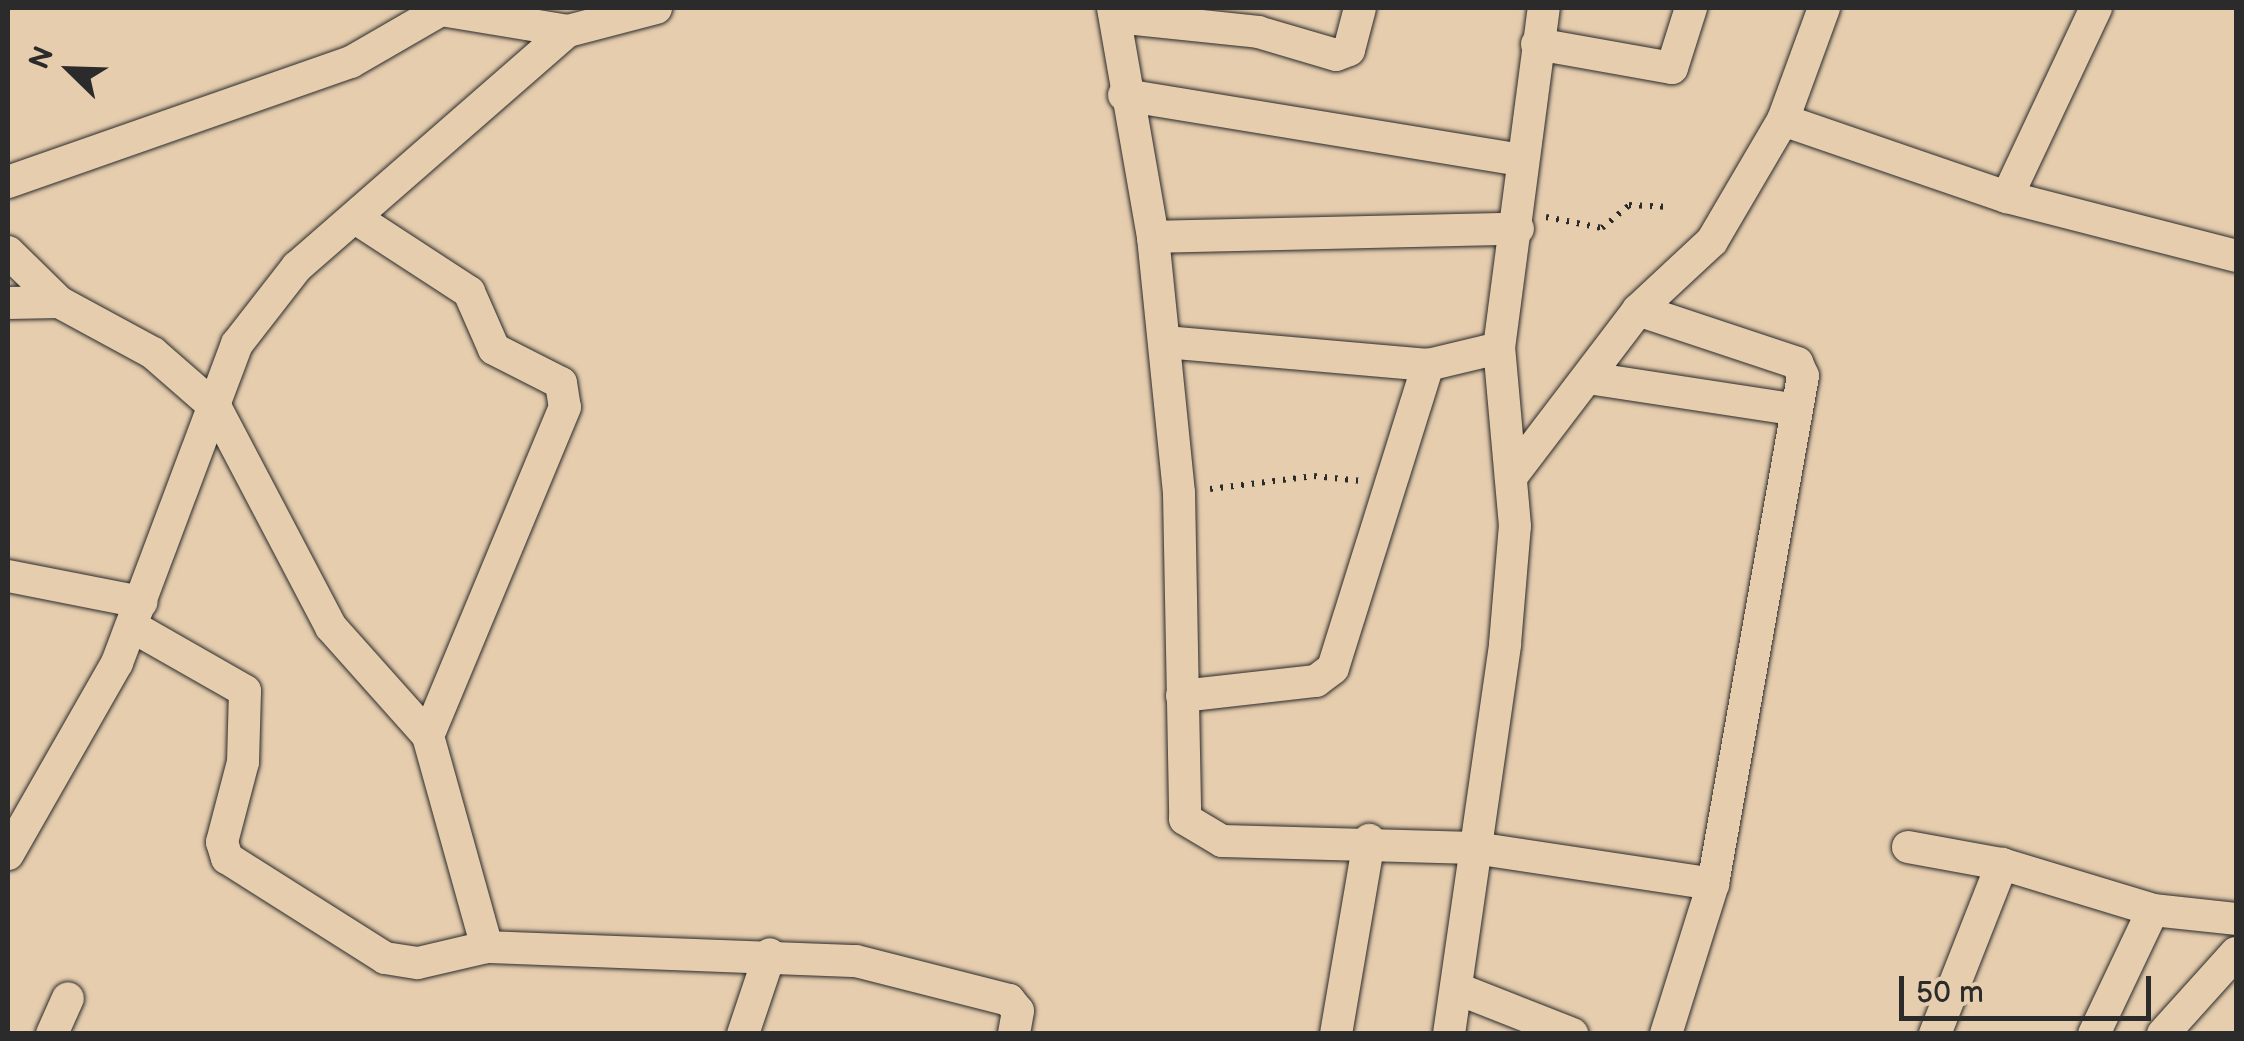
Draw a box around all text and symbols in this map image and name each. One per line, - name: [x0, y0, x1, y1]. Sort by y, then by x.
- north arrow: [20, 20, 120, 120]
- text: N: [23, 42, 61, 74]
- scale bar: [1904, 956, 2156, 1018]
- text: 50 m: [1916, 975, 1984, 1011]

